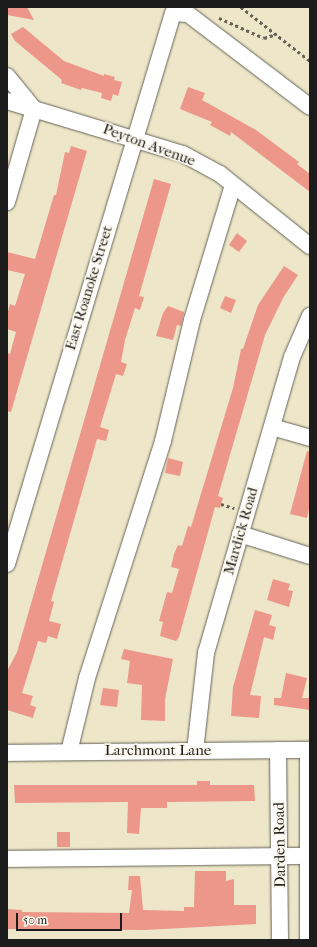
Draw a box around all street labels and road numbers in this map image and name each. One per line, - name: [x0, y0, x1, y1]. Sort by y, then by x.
- street label: Peyton Avenue: [100, 120, 198, 170]
- street label: East Roanoke Street: [61, 224, 117, 352]
- street label: Mardick Road: [220, 485, 262, 577]
- street label: Larchmont Lane: [105, 742, 211, 760]
- street label: Darden Road: [270, 802, 290, 888]

